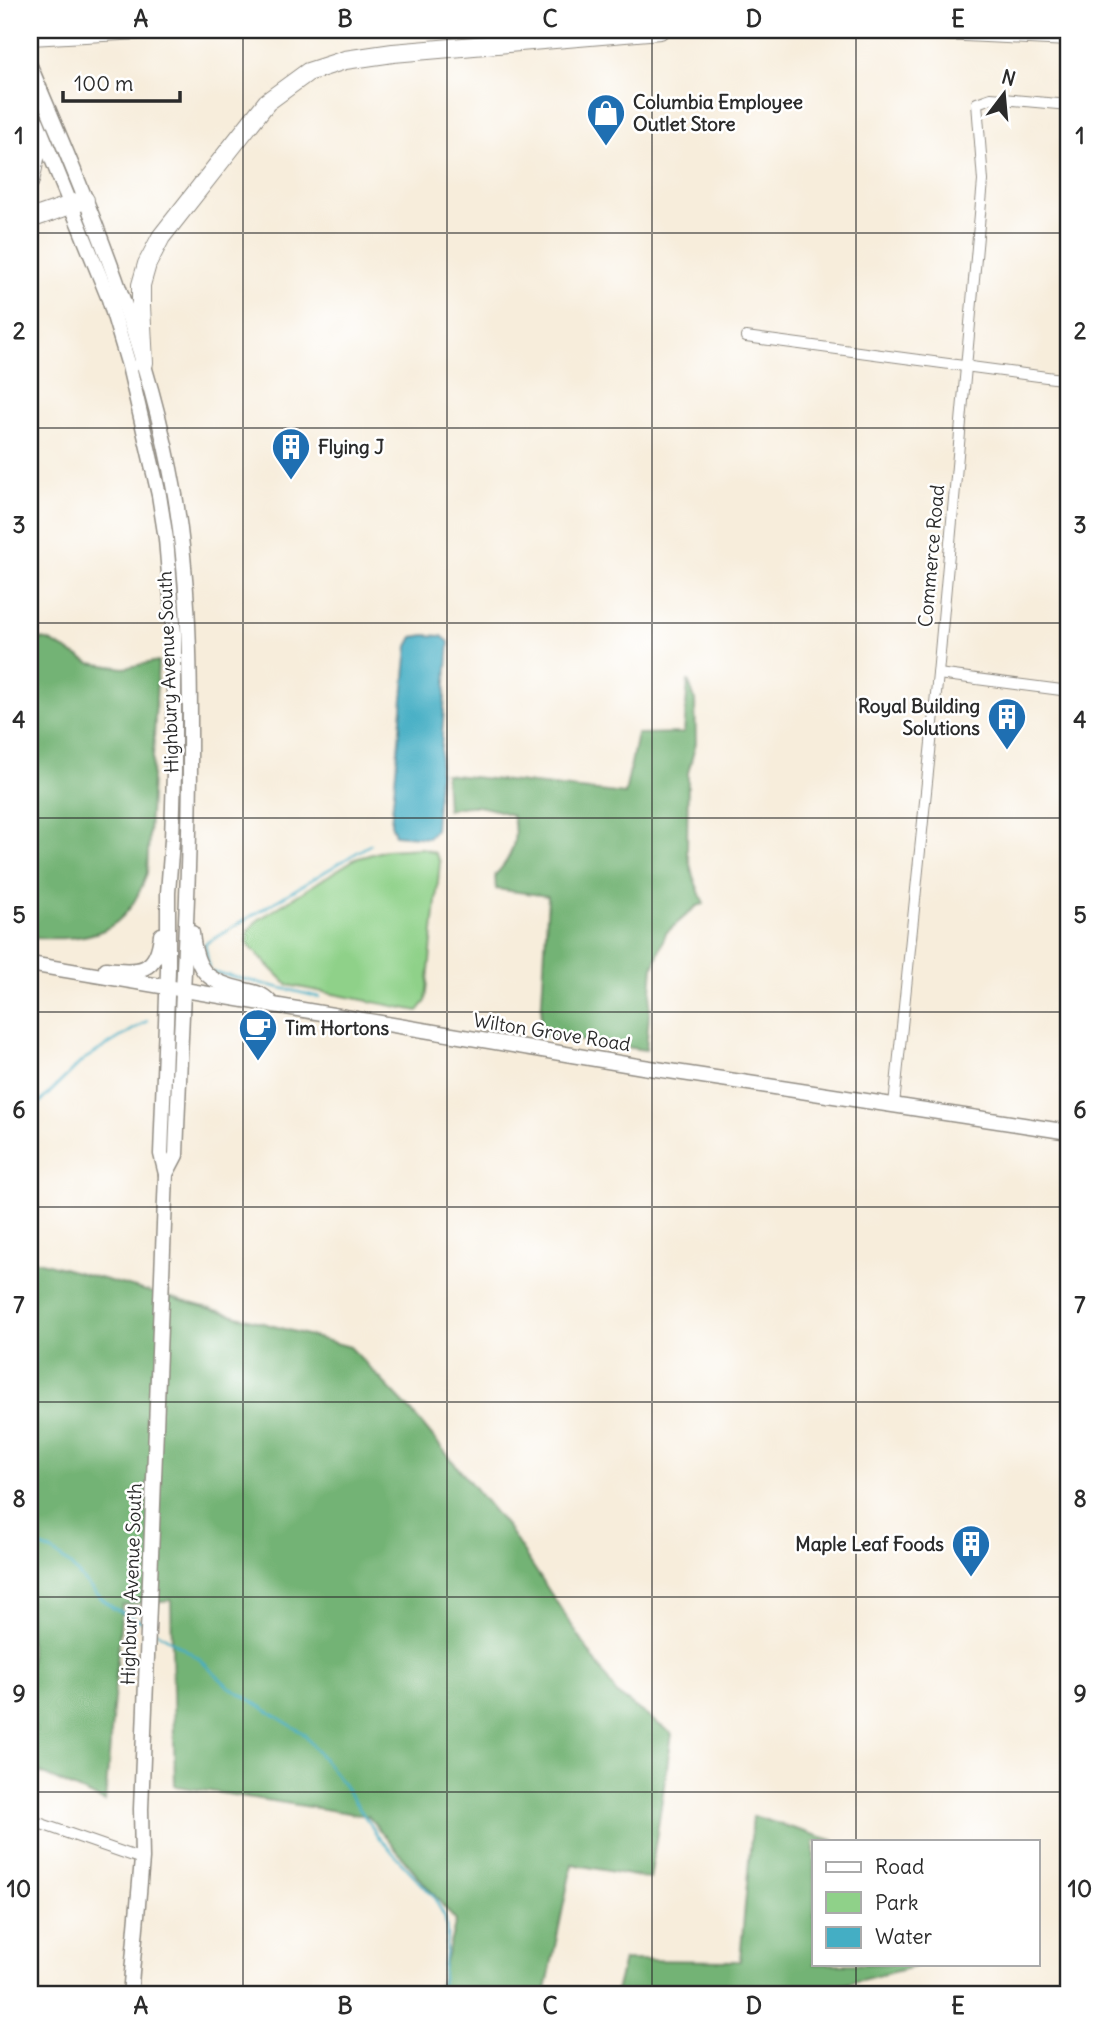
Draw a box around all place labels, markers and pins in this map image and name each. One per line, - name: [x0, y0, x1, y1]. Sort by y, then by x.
- place label: Columbia Employee Outlet Store: [633, 90, 803, 136]
- shop icon: Columbia Employee Outlet Store: [585, 92, 627, 147]
- building icon: Flying J: [270, 426, 312, 481]
- place label: Flying J: [318, 435, 384, 459]
- place label: Royal Building Solutions: [858, 694, 980, 740]
- building icon: Royal Building Solutions: [986, 696, 1028, 751]
- cafe icon: Tim Hortons: [237, 1007, 279, 1062]
- place label: Tim Hortons: [285, 1016, 390, 1040]
- building icon: Maple Leaf Foods: [950, 1523, 992, 1578]
- place label: Maple Leaf Foods: [795, 1532, 944, 1556]

